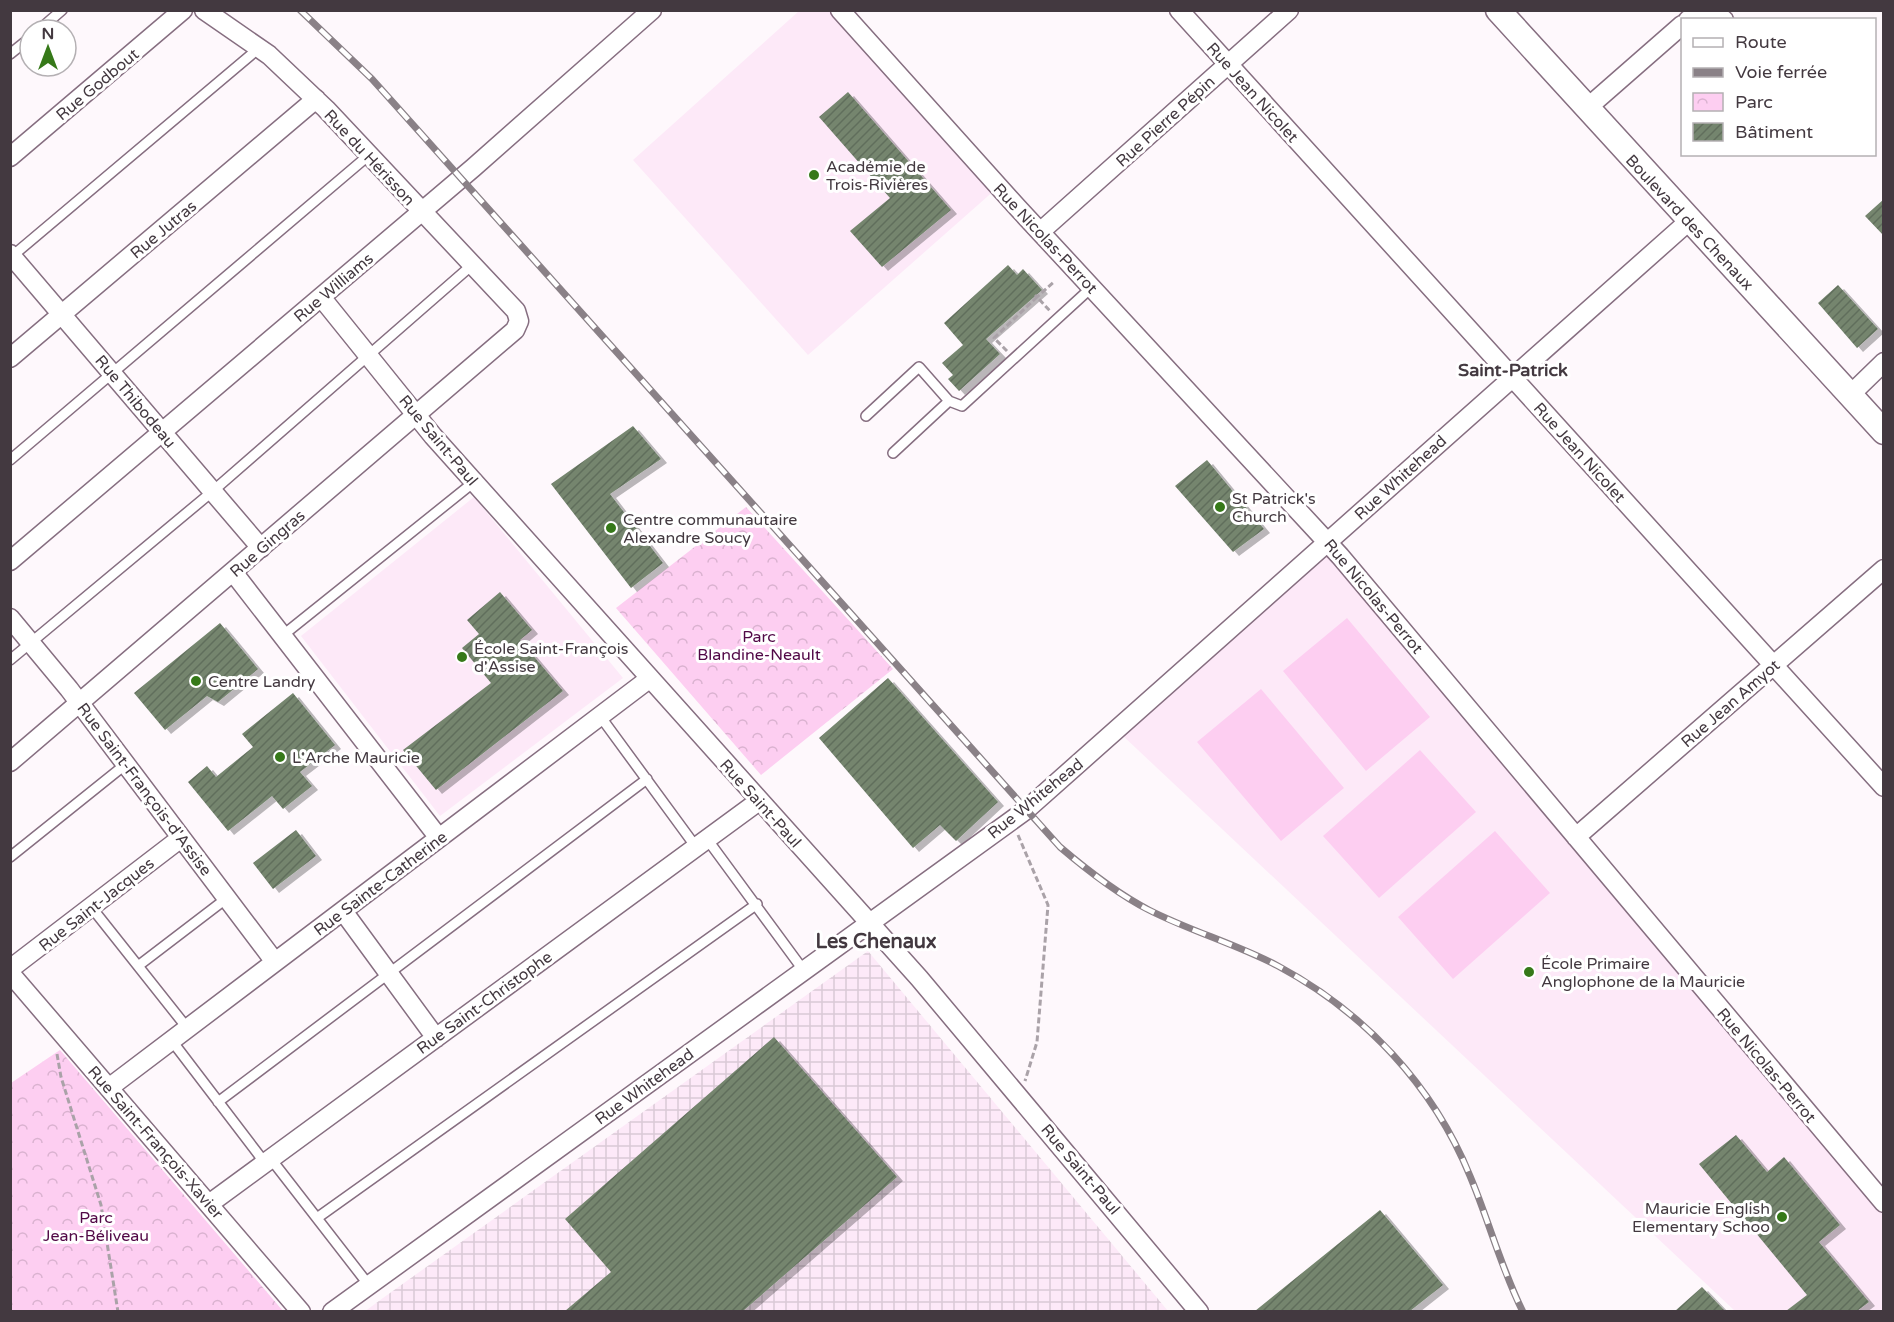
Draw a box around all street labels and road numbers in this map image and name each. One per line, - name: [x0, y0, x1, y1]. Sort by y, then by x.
- street label: Rue Jean Nicolet: [1202, 38, 1302, 147]
- street label: Rue Godbout: [52, 44, 143, 125]
- street label: Rue Pierre Pépin: [1112, 72, 1219, 172]
- street label: Rue du Hérisson: [320, 105, 419, 210]
- street label: Boulevard des Chenaux: [1621, 150, 1758, 295]
- street label: Rue Nicolas-Perrot: [989, 179, 1102, 298]
- street label: Rue Jutras: [126, 196, 201, 263]
- street label: Rue Williams: [290, 249, 377, 327]
- street label: Rue Thibodeau: [90, 351, 180, 452]
- street label: Rue Saint-Paul: [394, 391, 482, 490]
- street label: Rue Jean Nicolet: [1529, 398, 1629, 507]
- street label: Rue Whitehead: [1350, 431, 1451, 524]
- street label: Rue Gingras: [226, 506, 309, 582]
- street label: Rue Nicolas-Perrot: [1319, 535, 1427, 658]
- street label: Rue Jean Amyot: [1677, 655, 1784, 752]
- street label: Rue Saint-François-d'Assise: [73, 699, 216, 880]
- street label: Rue Whitehead: [984, 754, 1087, 843]
- street label: Rue Saint-Paul: [715, 755, 805, 852]
- street label: Rue Sainte-Catherine: [310, 827, 451, 941]
- street label: Rue Saint-Jacques: [35, 854, 158, 956]
- street label: Rue Saint-Christophe: [413, 947, 556, 1059]
- street label: Rue Nicolas-Perrot: [1712, 1004, 1820, 1127]
- street label: Rue Whitehead: [591, 1044, 698, 1129]
- street label: Rue Saint-François-Xavier: [83, 1062, 228, 1224]
- street label: Rue Saint-Paul: [1036, 1120, 1124, 1219]

